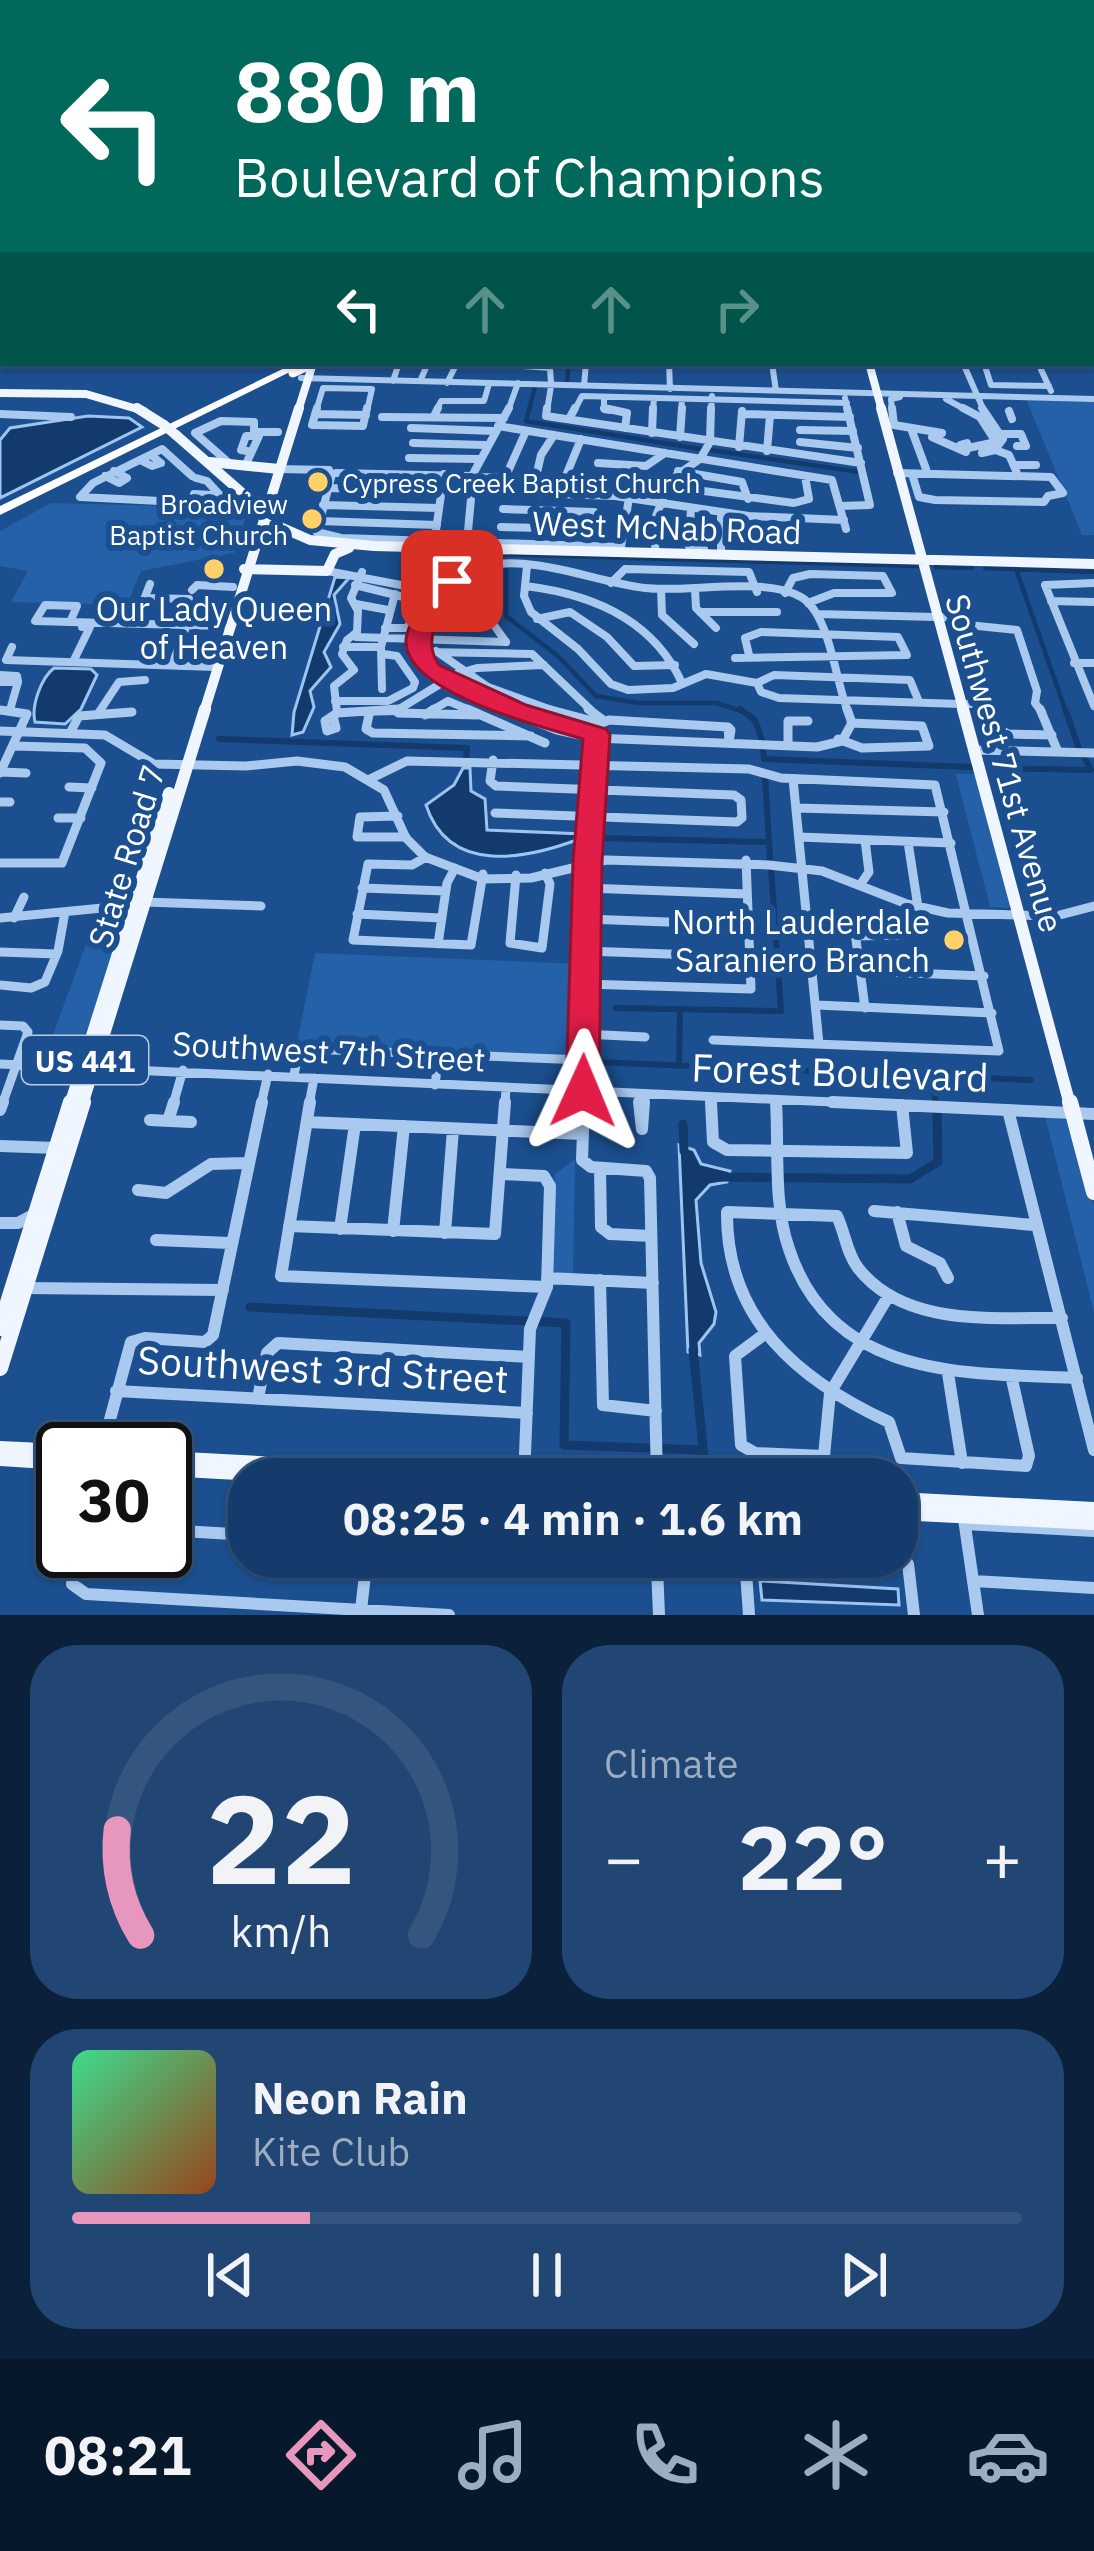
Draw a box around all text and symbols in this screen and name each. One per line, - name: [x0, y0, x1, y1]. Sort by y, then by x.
- text: 880 m: [234, 36, 480, 145]
- icon: left: [36, 48, 192, 204]
- text: Boulevard of Champions: [234, 142, 825, 212]
- icon: left: [326, 276, 392, 342]
- icon: ahead: [452, 276, 518, 342]
- icon: ahead: [578, 276, 644, 342]
- icon: right: [704, 276, 770, 342]
- place label: Cypress Creek Baptist Church: [342, 465, 701, 500]
- marker: Cypress Creek Baptist Church: [305, 469, 331, 495]
- place label: Broadview Baptist Church: [109, 486, 288, 552]
- street label: West McNab Road: [532, 501, 802, 553]
- marker: Broadview Baptist Church: [299, 506, 325, 532]
- pin: [401, 530, 503, 632]
- icon: arrive: [419, 548, 485, 614]
- marker: Our Lady Queen of Heaven: [201, 556, 227, 582]
- place label: Our Lady Queen of Heaven: [96, 587, 332, 668]
- street label: Southwest 71st Avenue: [936, 589, 1074, 937]
- street label: State Road 7: [78, 759, 174, 953]
- place label: North Lauderdale Saraniero Branch: [672, 900, 930, 981]
- marker: North Lauderdale Saraniero Branch: [941, 927, 967, 953]
- street label: Southwest 7th Street: [171, 1021, 487, 1081]
- position arrow: [520, 1028, 646, 1154]
- road number: US 441: [22, 1036, 148, 1084]
- street label: Forest Boulevard: [691, 1041, 989, 1103]
- street label: Southwest 3rd Street: [136, 1334, 510, 1404]
- speed limit sign: 30: [36, 1422, 192, 1578]
- text: 08:25 · 4 min · 1.6 km: [343, 1489, 803, 1547]
- text: Climate: [604, 1738, 738, 1789]
- text: 22: [206, 1756, 356, 1918]
- text: 22°: [738, 1798, 888, 1915]
- text: −: [604, 1814, 644, 1900]
- text: +: [982, 1814, 1022, 1900]
- text: km/h: [231, 1903, 331, 1959]
- text: Neon Rain: [252, 2068, 468, 2126]
- text: Kite Club: [252, 2126, 410, 2177]
- icon: previous: [197, 2242, 263, 2308]
- icon: pause: [514, 2242, 580, 2308]
- icon: next: [831, 2242, 897, 2308]
- icon: directions: [279, 2413, 363, 2497]
- icon: music: [451, 2413, 535, 2497]
- icon: phone: [623, 2413, 707, 2497]
- icon: climate: [794, 2413, 878, 2497]
- icon: car: [966, 2413, 1050, 2497]
- text: 08:21: [44, 2420, 191, 2490]

